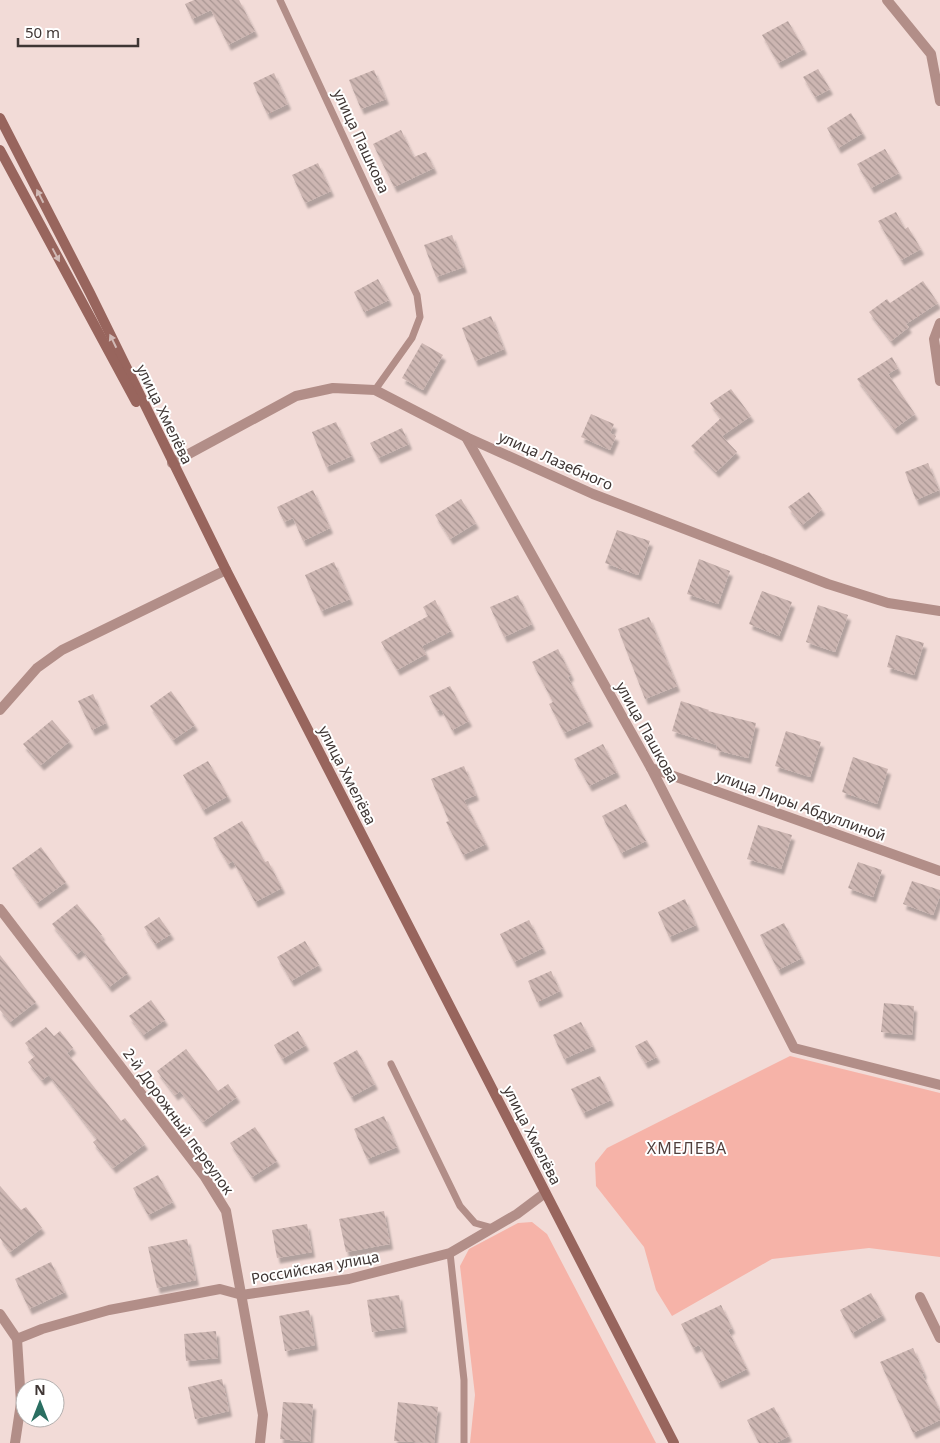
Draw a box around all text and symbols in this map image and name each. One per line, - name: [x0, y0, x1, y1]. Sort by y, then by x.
- scale bar: [18, 15, 138, 47]
- text: 50 m: [25, 22, 60, 42]
- street label: улица Пашкова: [329, 86, 395, 196]
- one-way arrow: [36, 188, 44, 203]
- one-way arrow: [52, 247, 60, 262]
- one-way arrow: [109, 333, 117, 348]
- street label: улица Хмелёва: [132, 361, 198, 467]
- street label: улица Лазебного: [496, 426, 616, 494]
- street label: улица Пашкова: [612, 678, 684, 786]
- street label: улица Хмелёва: [314, 722, 382, 828]
- street label: улица Лиры Абдуллиной: [713, 765, 889, 845]
- street label: 2-й Дорожный переулок: [119, 1044, 239, 1198]
- street label: улица Хмелёва: [499, 1082, 567, 1188]
- district label: ХМЕЛЕВА: [647, 1137, 727, 1159]
- street label: Российская улица: [249, 1246, 381, 1288]
- north arrow: [15, 1378, 65, 1428]
- text: N: [34, 1380, 46, 1399]

